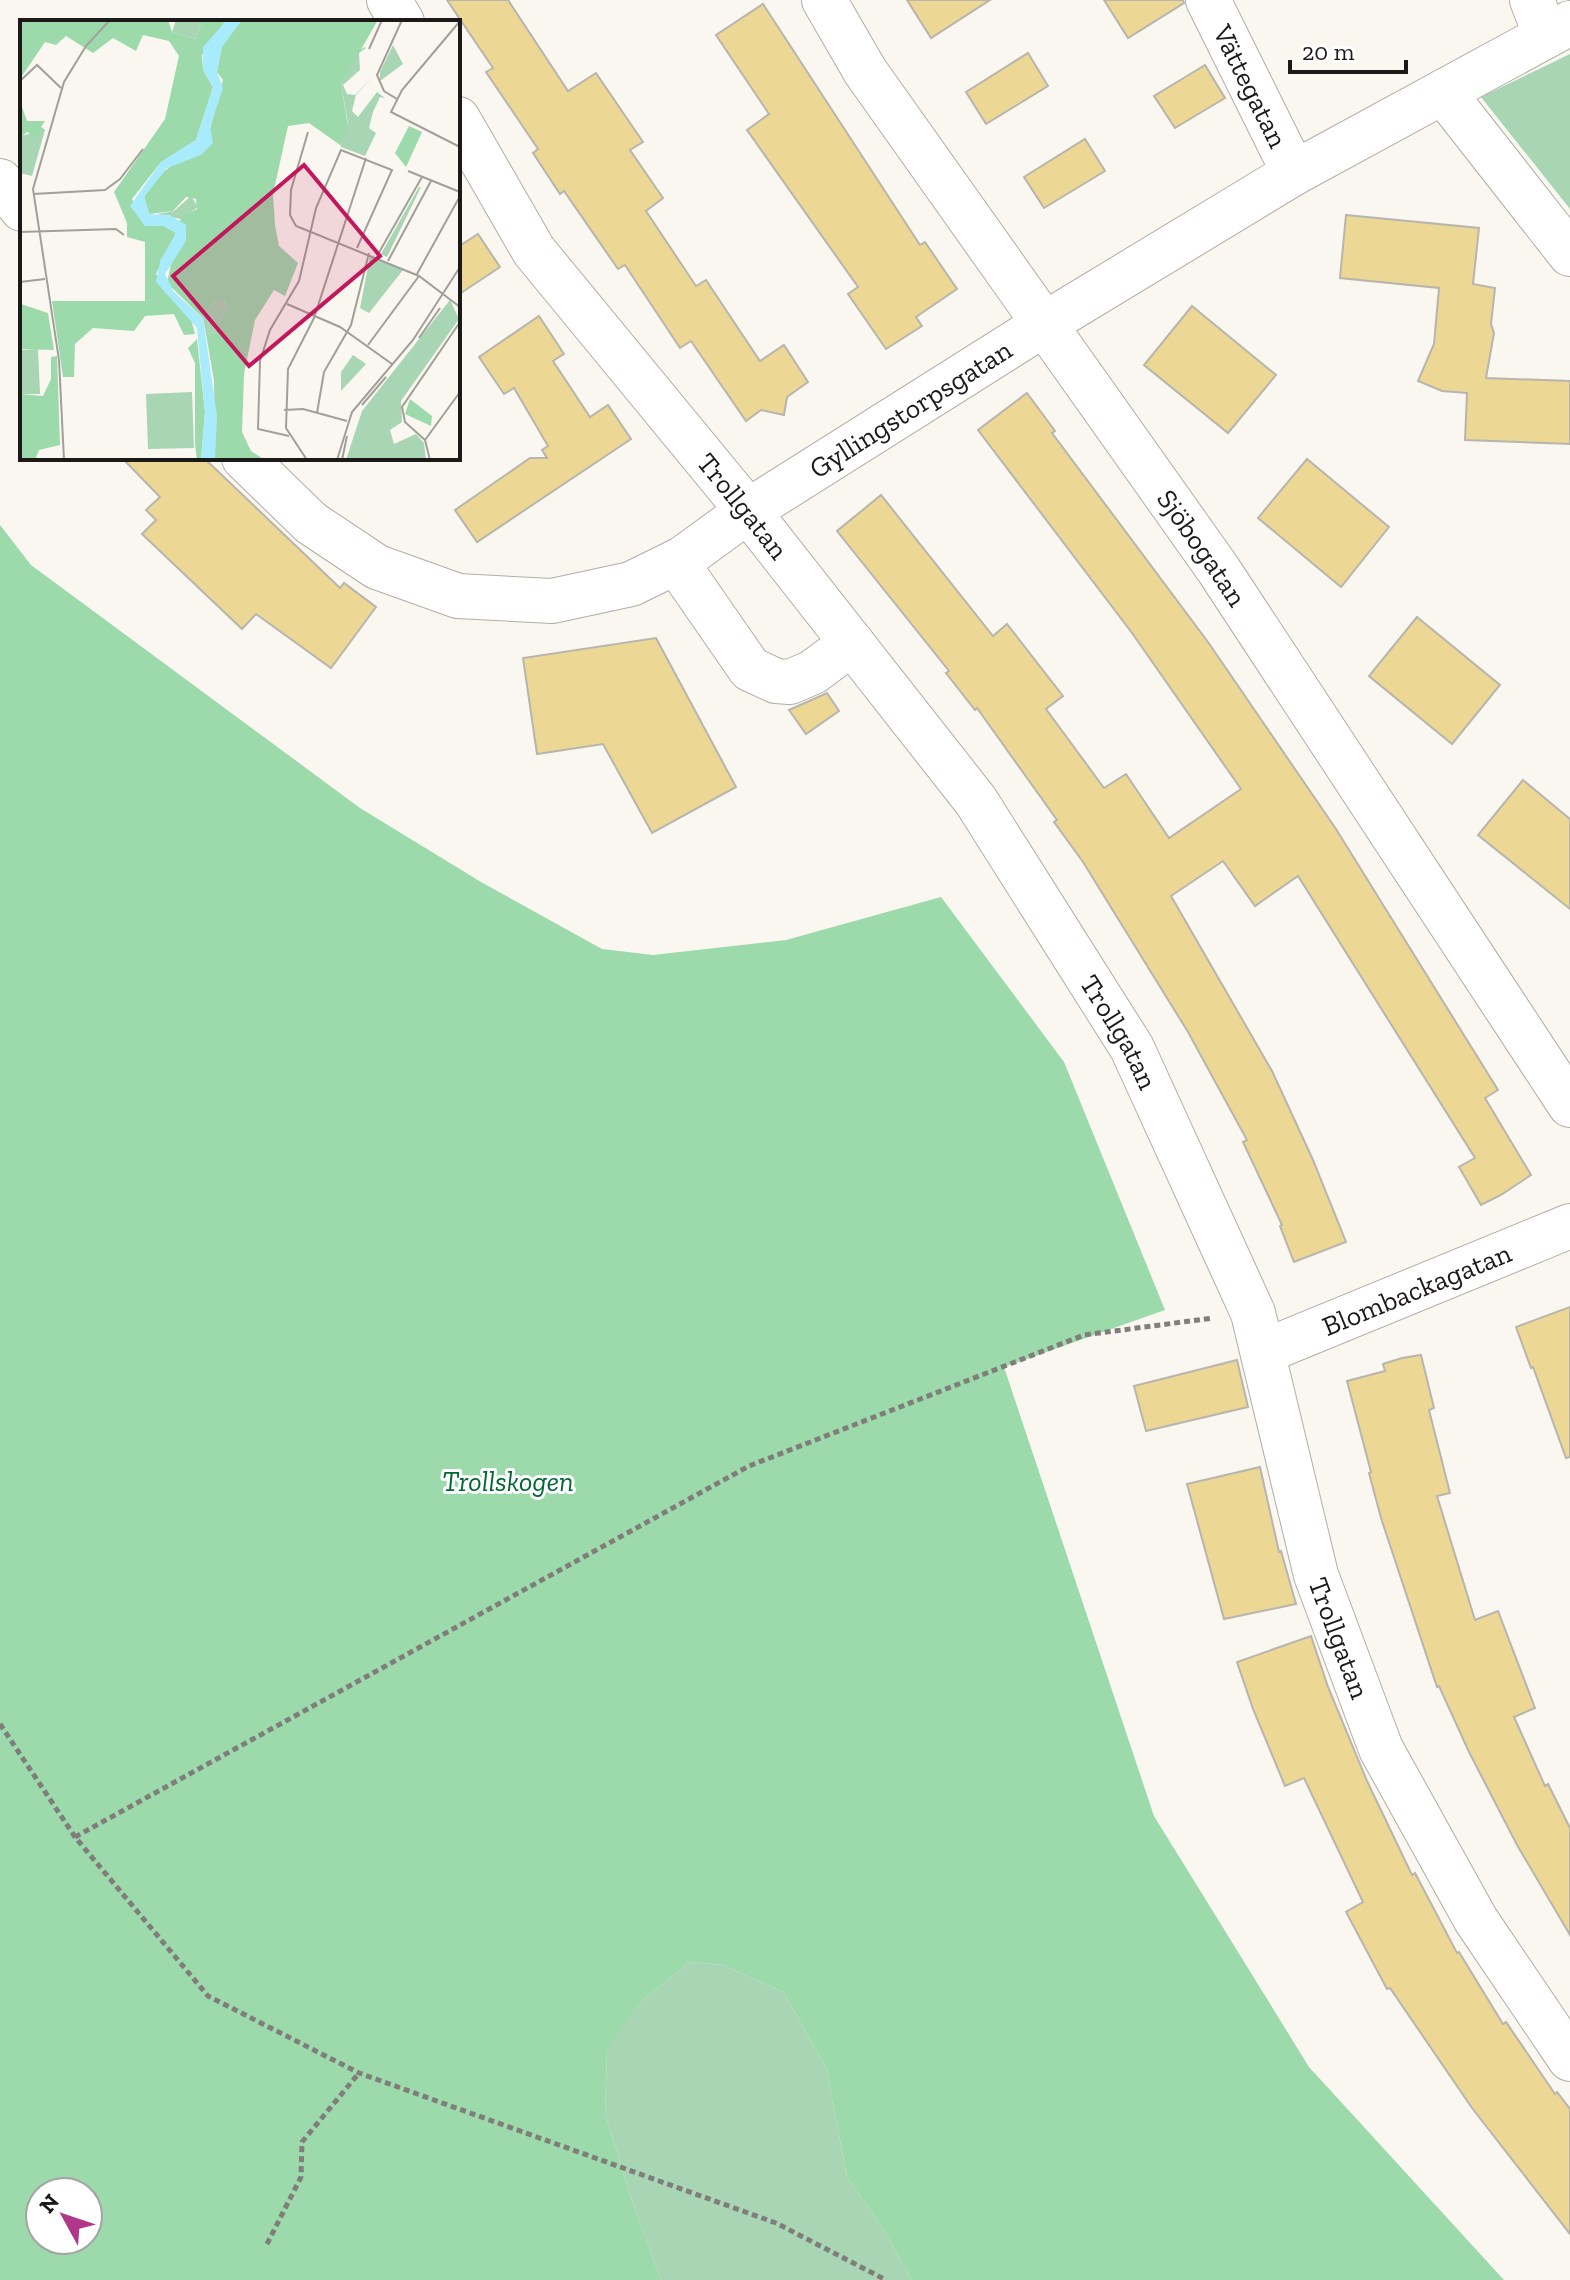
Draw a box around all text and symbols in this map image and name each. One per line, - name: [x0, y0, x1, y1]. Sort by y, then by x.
- street label: Vättegatan: [1206, 19, 1295, 153]
- inset map: [20, 20, 460, 460]
- scale bar: [1290, 24, 1406, 74]
- text: 20 m: [1302, 37, 1355, 66]
- street label: Gyllingstorpsgatan: [803, 333, 1018, 485]
- street label: Trollgatan: [690, 446, 795, 566]
- street label: Sjöbogatan: [1150, 483, 1254, 612]
- street label: Trollgatan: [1073, 969, 1165, 1094]
- street label: Blombackagatan: [1317, 1236, 1516, 1343]
- park label: Trollskogen: [442, 1465, 574, 1498]
- street label: Trollgatan: [1301, 1573, 1377, 1703]
- north arrow: [24, 2176, 104, 2256]
- text: N: [33, 2188, 65, 2219]

